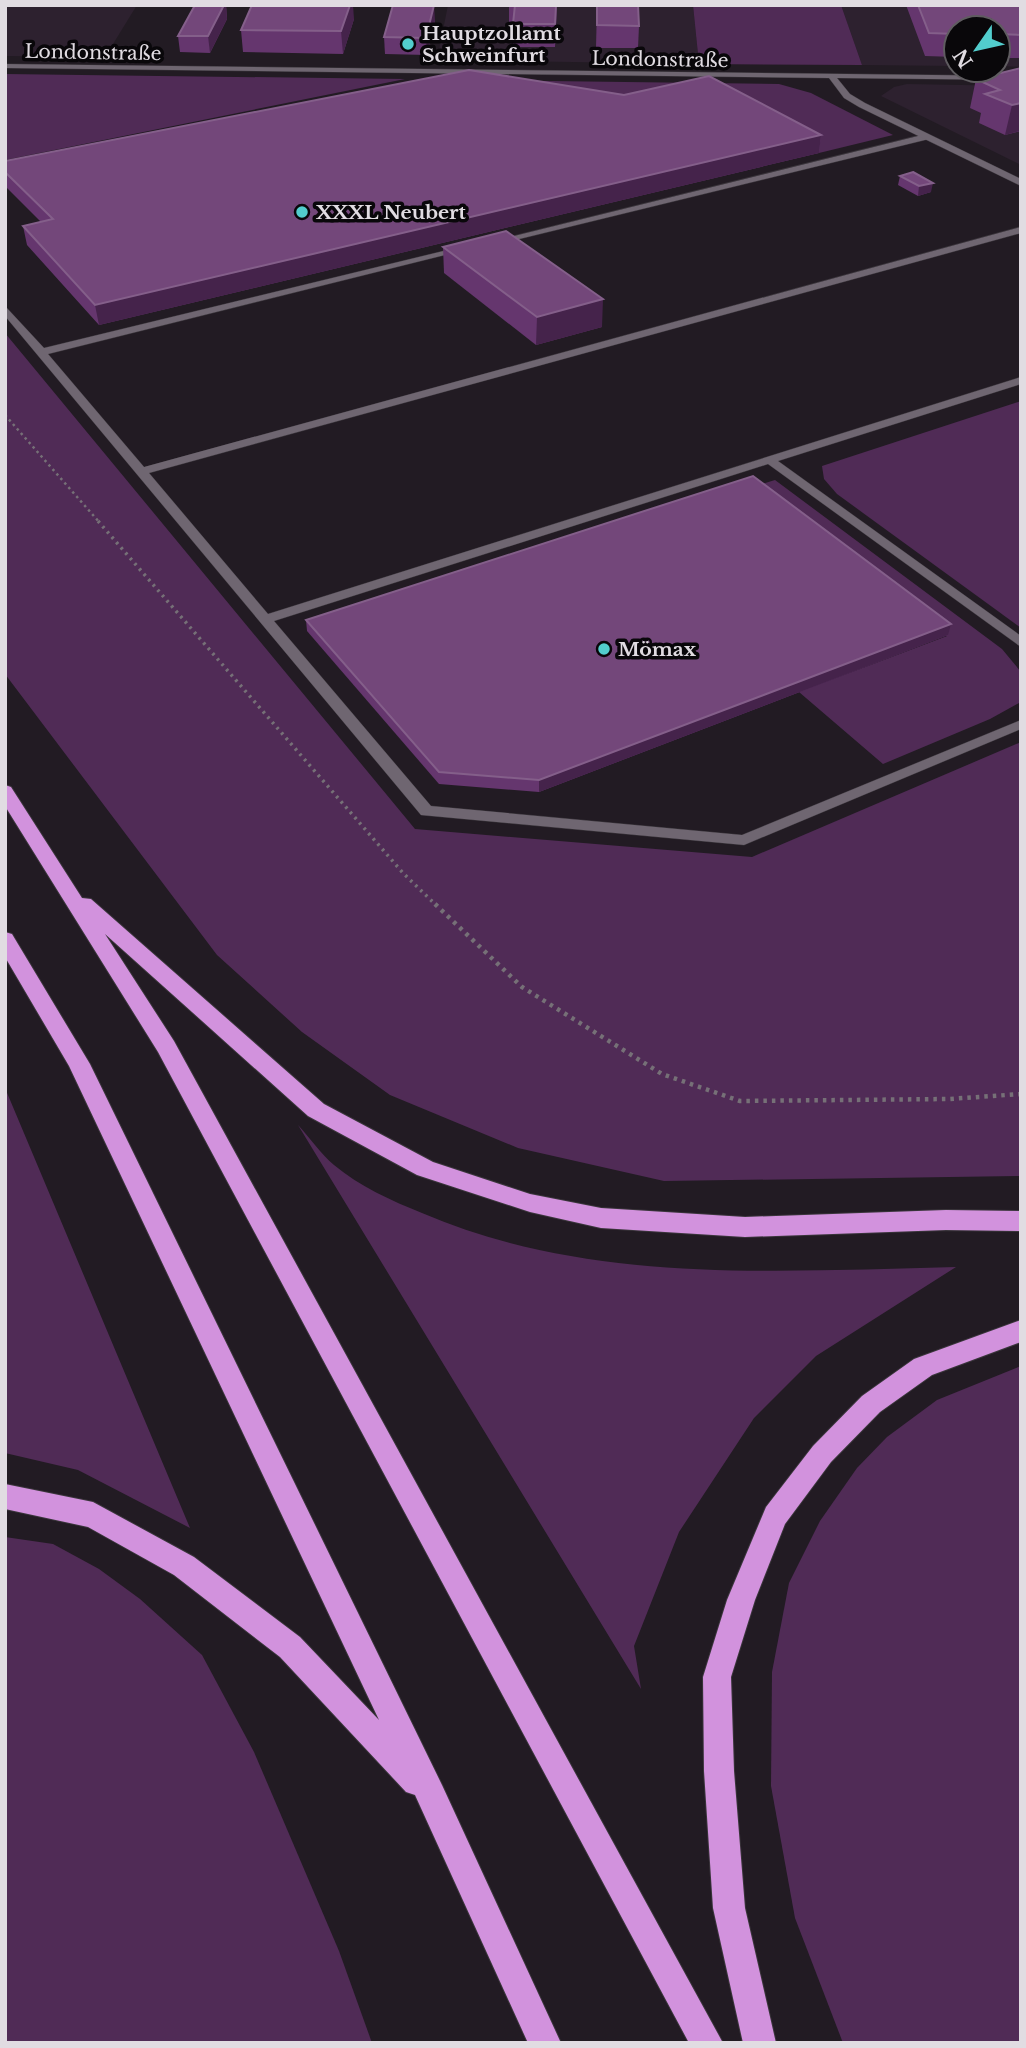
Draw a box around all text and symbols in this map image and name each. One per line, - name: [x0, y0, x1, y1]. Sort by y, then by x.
- north arrow: [942, 14, 1012, 84]
- place label: Hauptzollamt Schweinfurt: [422, 22, 562, 67]
- marker: Hauptzollamt Schweinfurt: [400, 36, 416, 52]
- street label: Londonstraße: [24, 40, 162, 65]
- text: N: [949, 44, 978, 72]
- street label: Londonstraße: [591, 47, 729, 72]
- place label: XXXL Neubert: [315, 201, 467, 224]
- marker: XXXL Neubert: [294, 204, 310, 220]
- place label: Mömax: [618, 638, 697, 661]
- marker: Mömax: [596, 641, 612, 657]

